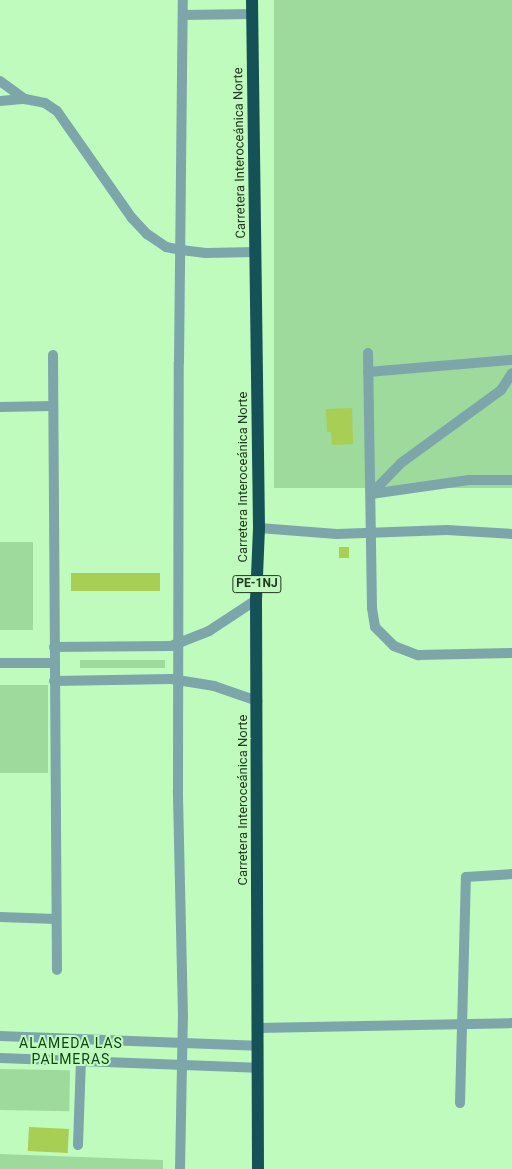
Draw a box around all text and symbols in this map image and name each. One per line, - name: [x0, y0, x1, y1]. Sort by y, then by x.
- street label: Carretera Interoceánica Norte: [231, 67, 249, 239]
- street label: Carretera Interoceánica Norte: [235, 391, 251, 563]
- road number: PE-1NJ: [232, 574, 282, 594]
- street label: Carretera Interoceánica Norte: [235, 714, 251, 886]
- district label: ALAMEDA LAS PALMERAS: [19, 1035, 123, 1068]

